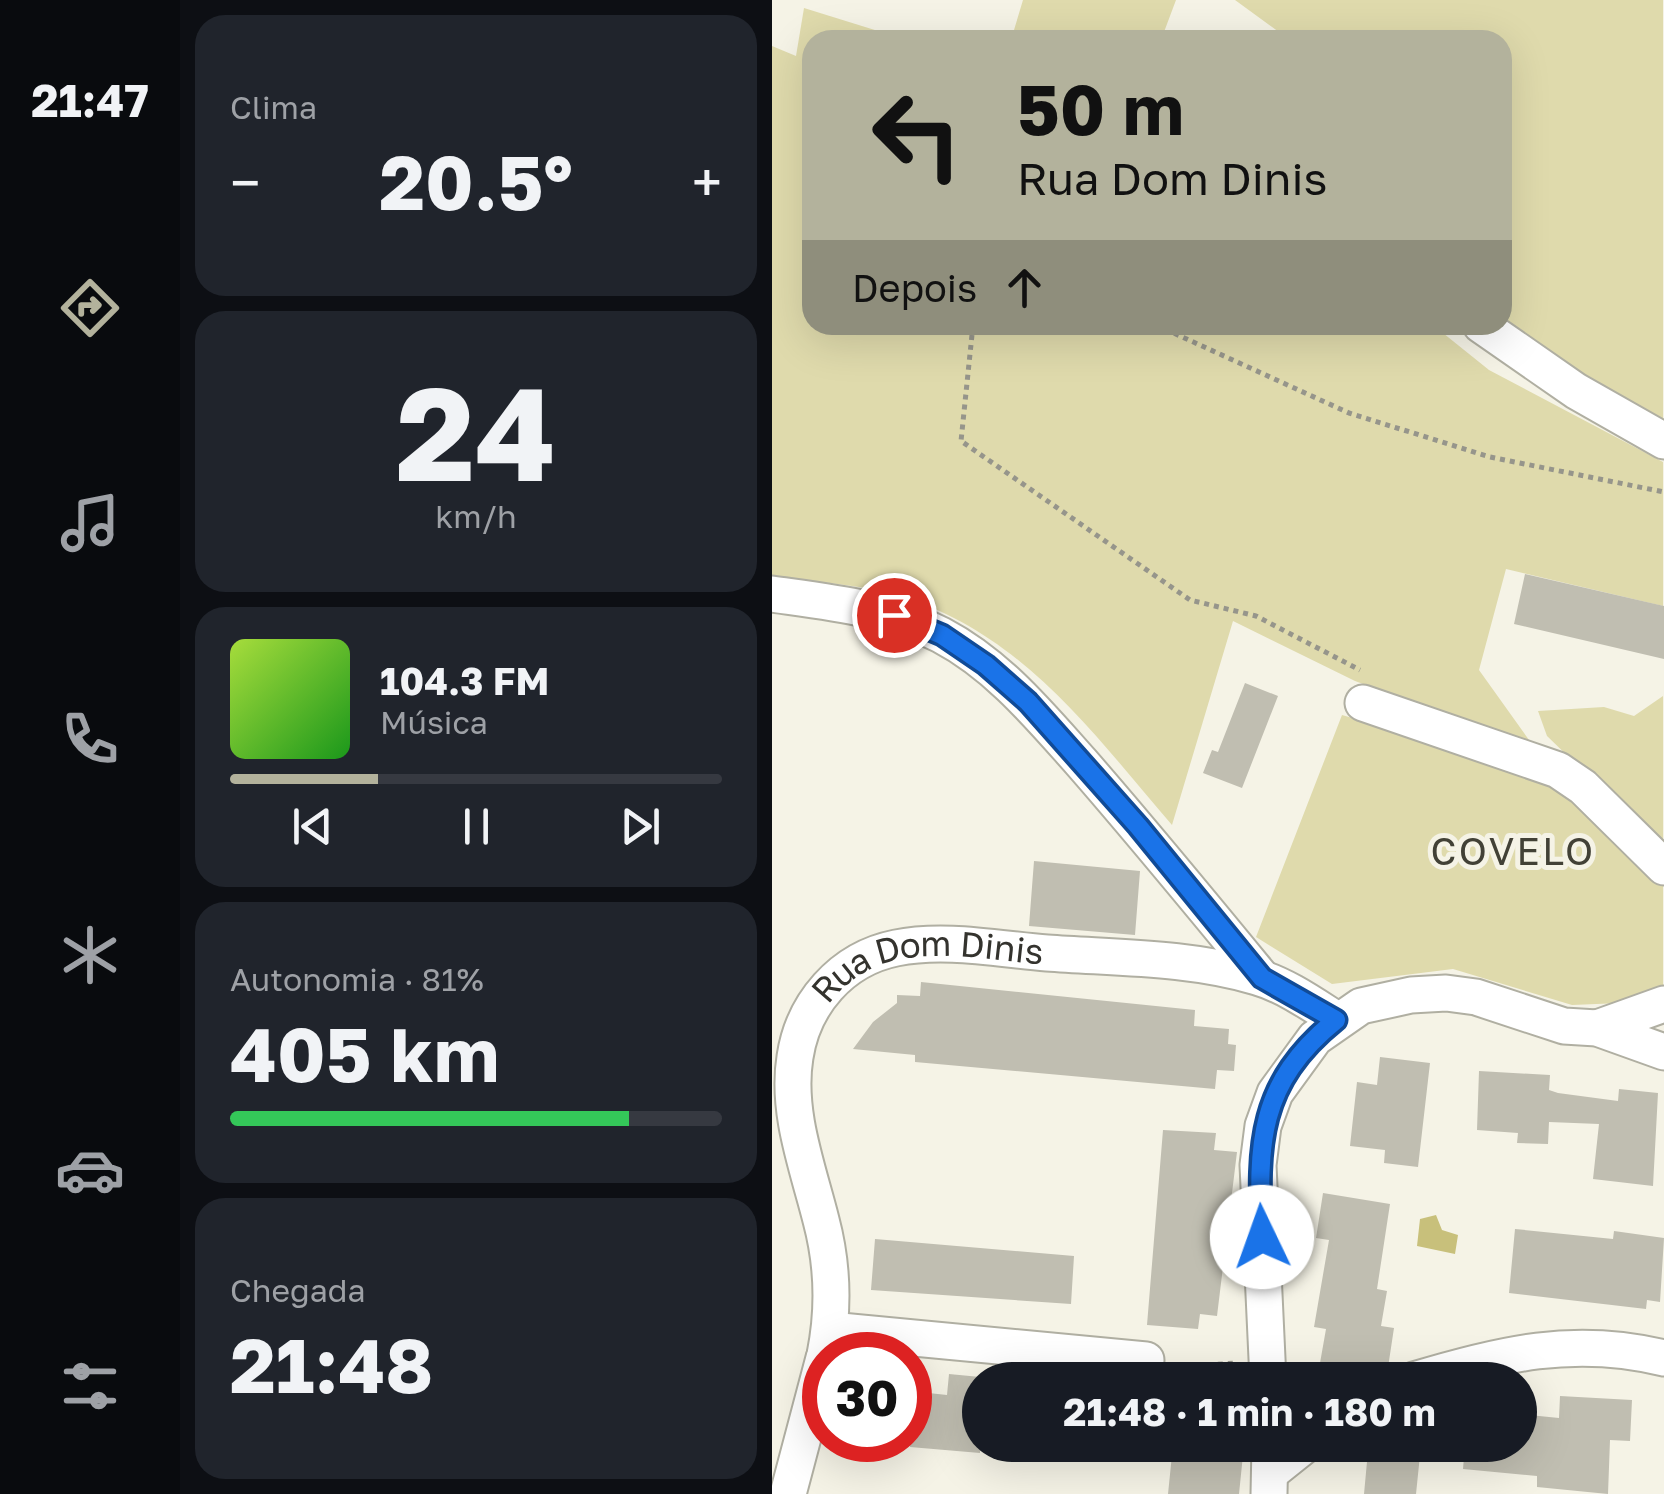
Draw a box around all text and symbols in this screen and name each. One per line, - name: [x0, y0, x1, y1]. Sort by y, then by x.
- text: 50 m: [1017, 66, 1184, 150]
- icon: left: [852, 70, 982, 200]
- text: 21:47: [31, 73, 149, 127]
- text: Clima: [230, 88, 317, 126]
- text: 20.5°: [379, 136, 573, 227]
- text: −: [230, 149, 260, 215]
- text: +: [692, 149, 722, 215]
- text: Rua Dom Dinis: [1017, 151, 1327, 205]
- icon: ahead: [997, 260, 1052, 315]
- text: Depois: [852, 265, 977, 310]
- icon: directions: [55, 273, 125, 343]
- text: 24: [396, 354, 556, 510]
- icon: music: [55, 488, 125, 558]
- text: km/h: [435, 497, 517, 535]
- pin: [852, 573, 937, 658]
- icon: arrive: [867, 588, 922, 643]
- text: 104.3 FM: [380, 658, 549, 703]
- text: Música: [380, 703, 488, 741]
- icon: phone: [55, 704, 125, 774]
- icon: previous: [285, 799, 340, 854]
- icon: pause: [449, 799, 504, 854]
- icon: next: [613, 799, 668, 854]
- district label: COVELO: [1430, 828, 1596, 873]
- icon: climate: [55, 920, 125, 990]
- street label: Rua Dom Dinis: [802, 922, 1046, 1010]
- text: Autonomia · 81%: [230, 960, 484, 998]
- text: 405 km: [230, 1008, 499, 1099]
- icon: car: [55, 1135, 125, 1205]
- position arrow: [1210, 1185, 1314, 1289]
- text: Chegada: [230, 1271, 366, 1309]
- text: 21:48: [230, 1319, 433, 1410]
- speed limit sign: 30: [802, 1332, 932, 1462]
- icon: filters: [55, 1351, 125, 1421]
- text: 21:48 · 1 min · 180 m: [1063, 1389, 1436, 1434]

